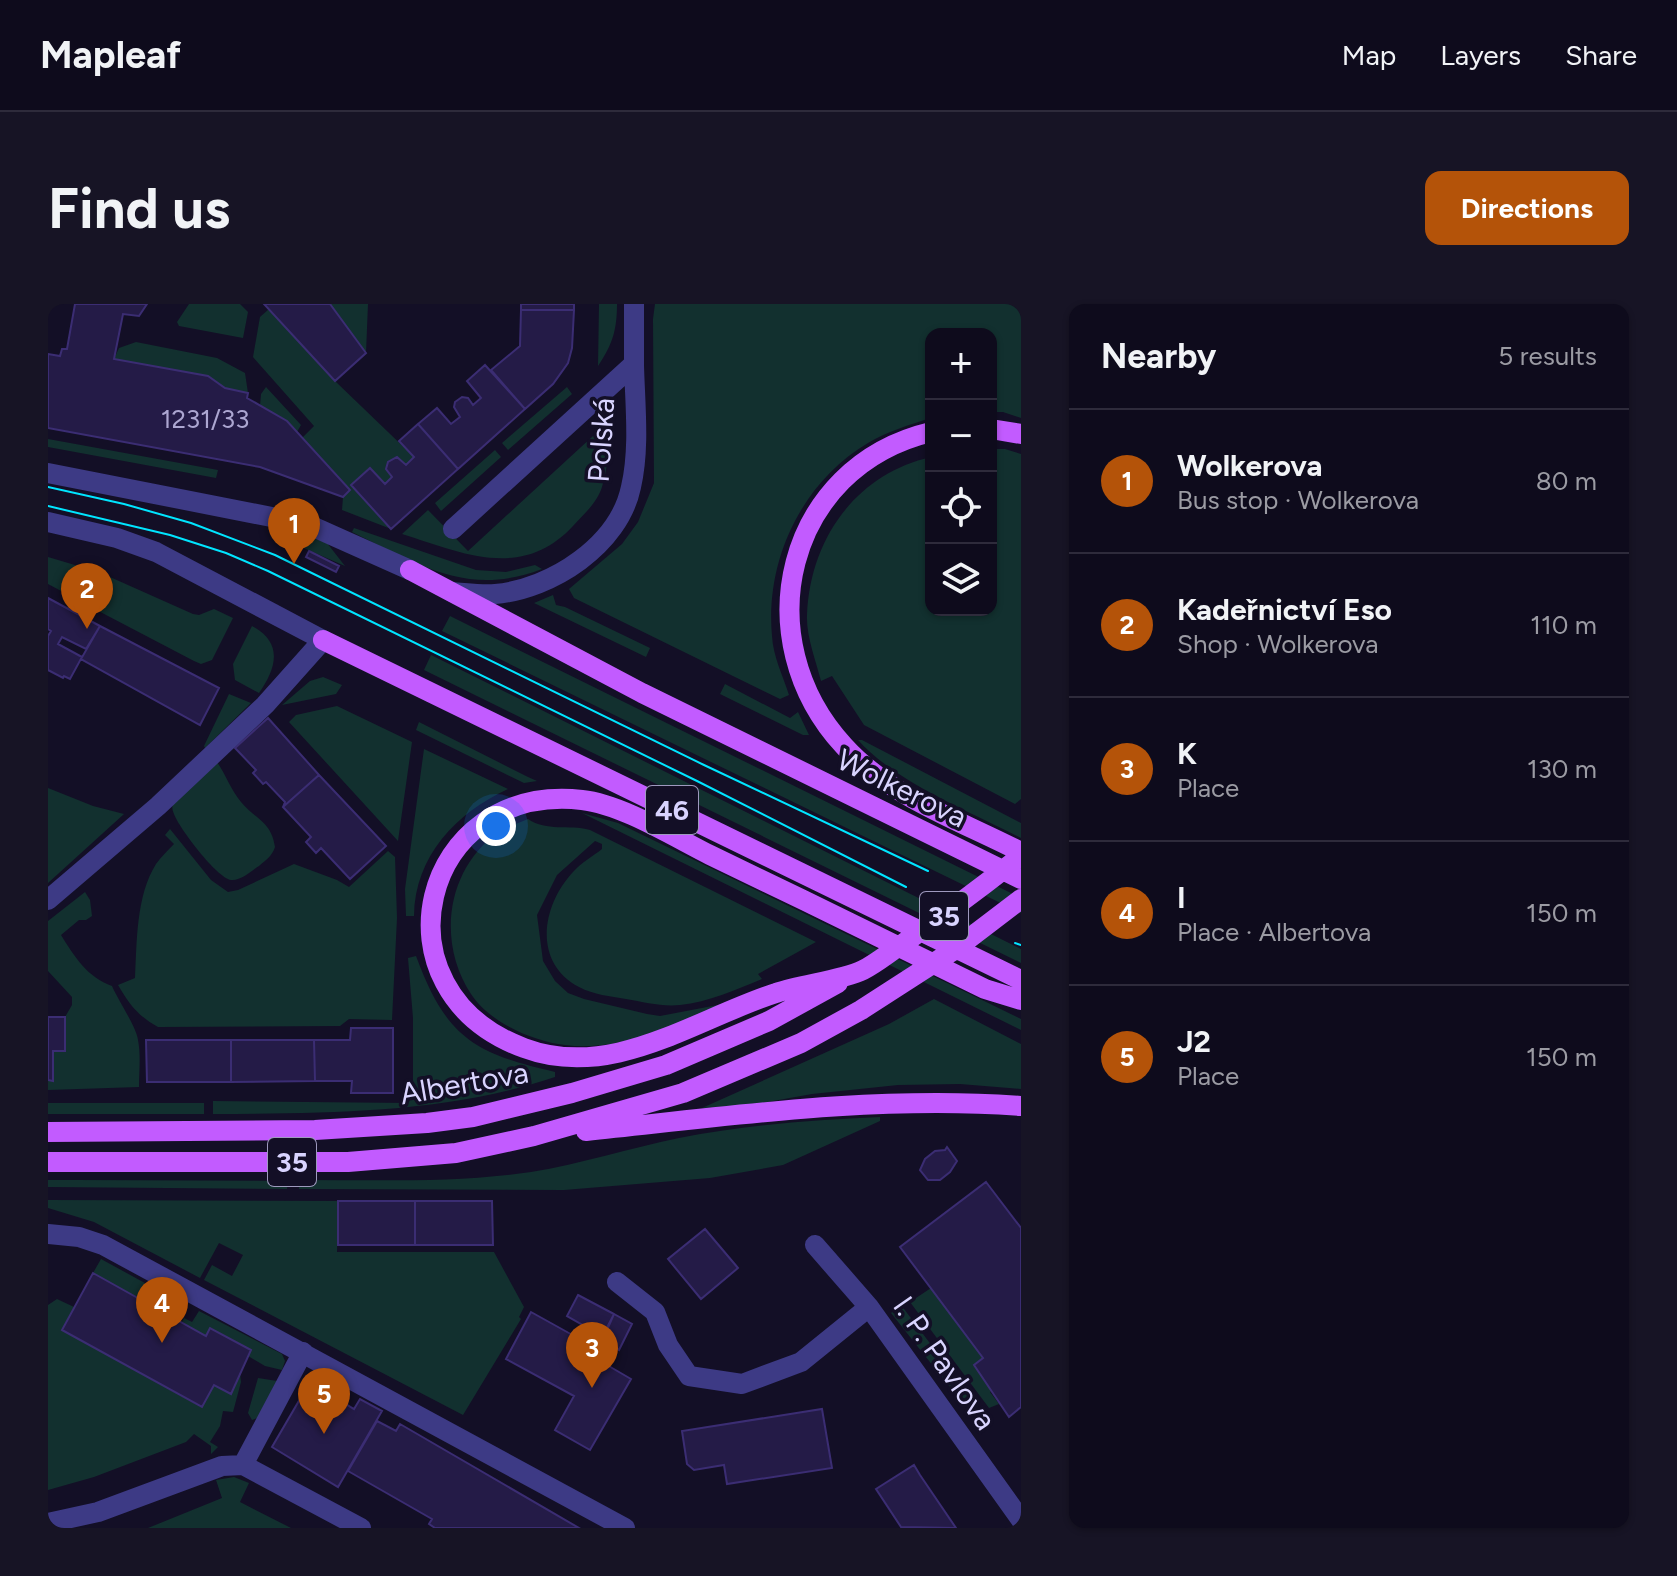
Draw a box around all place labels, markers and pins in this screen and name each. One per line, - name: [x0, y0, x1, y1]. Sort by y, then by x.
- pin: 1: [268, 498, 320, 564]
- pin: 2: [61, 563, 113, 629]
- pin: 4: [136, 1277, 188, 1343]
- pin: 3: [566, 1322, 618, 1388]
- pin: 5: [298, 1368, 350, 1434]

